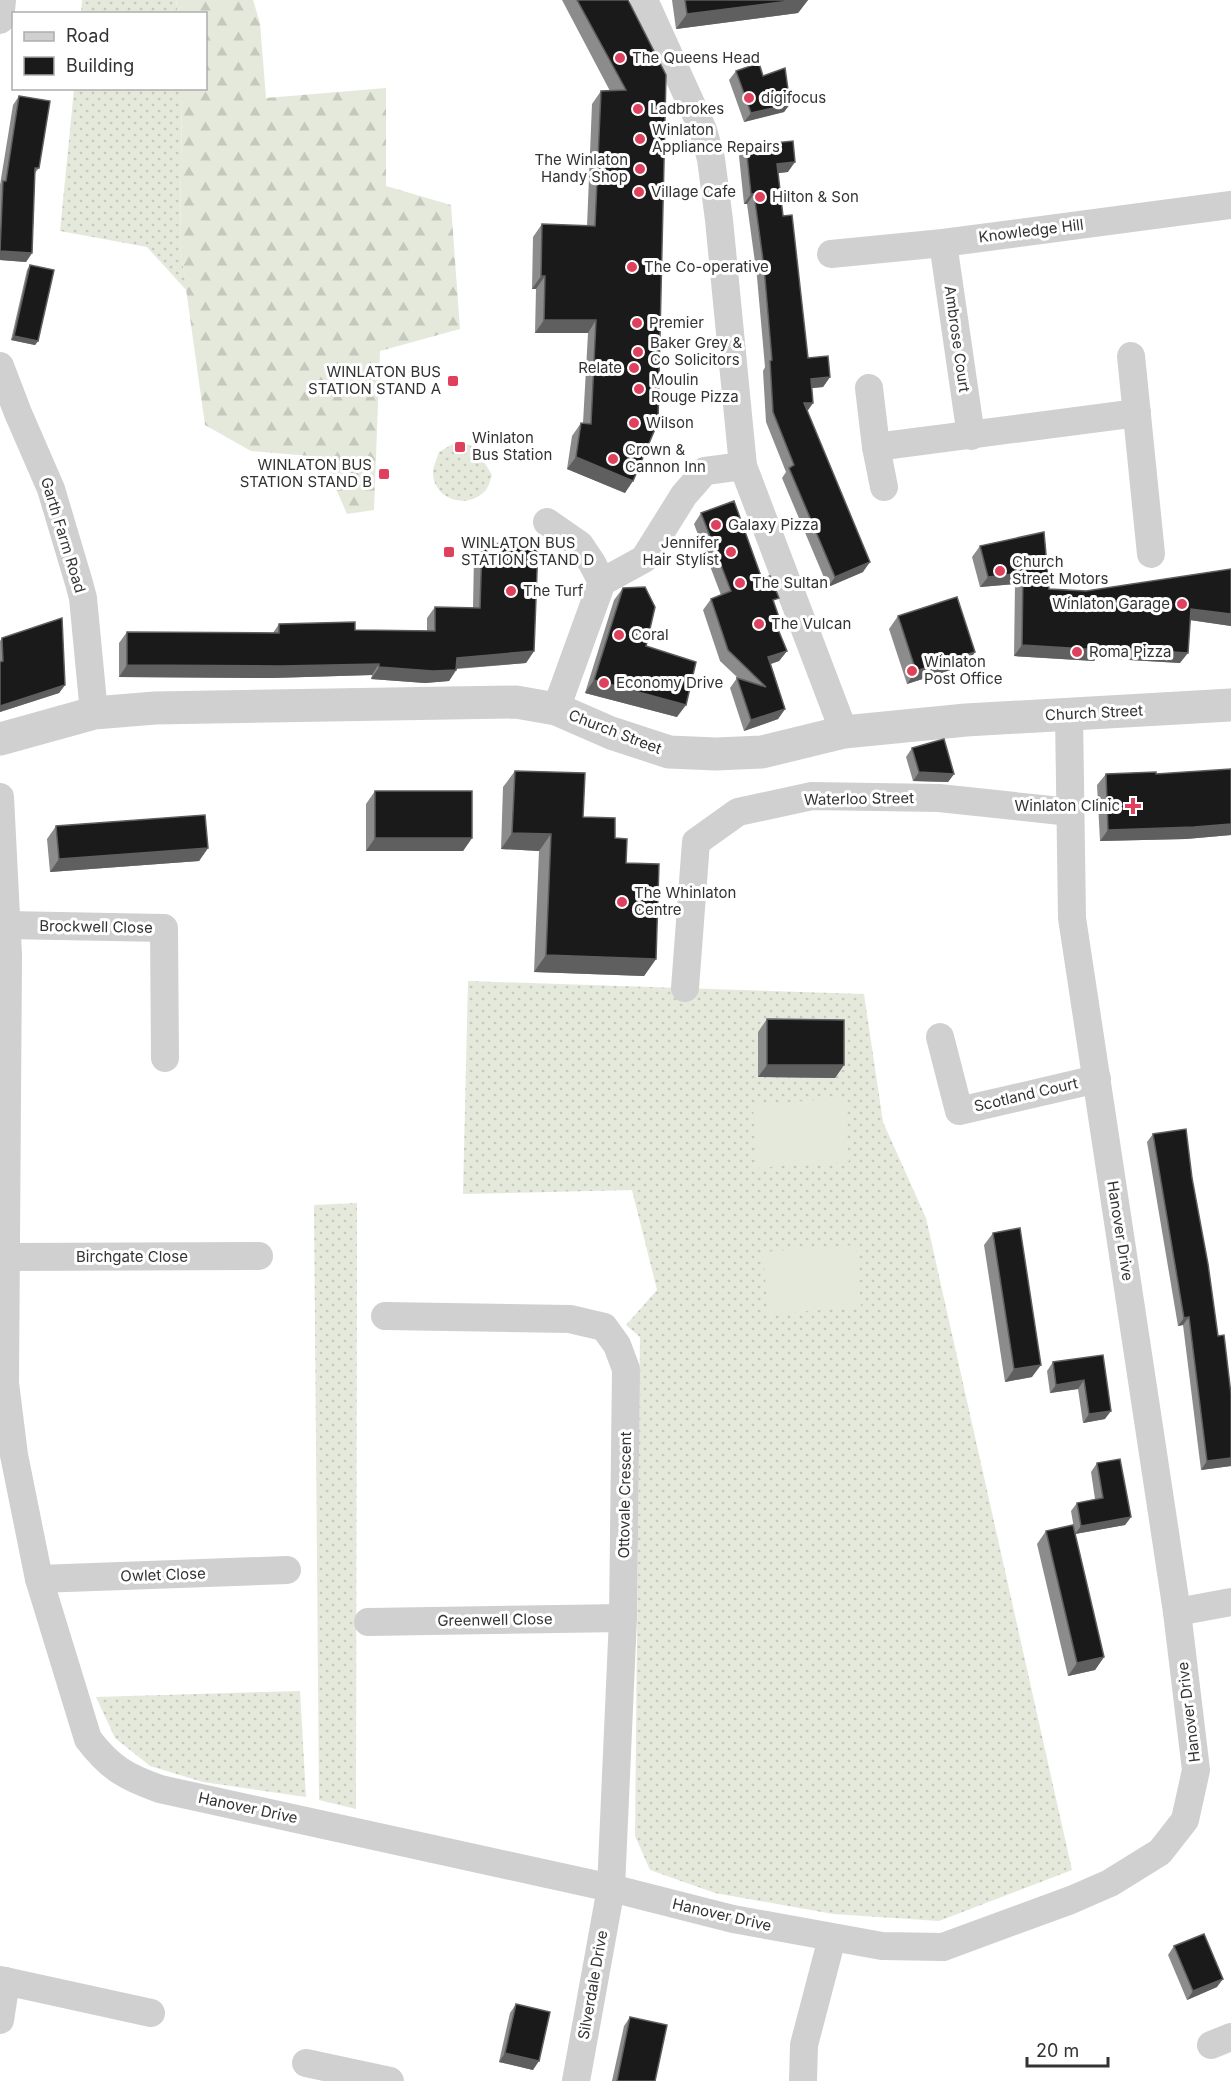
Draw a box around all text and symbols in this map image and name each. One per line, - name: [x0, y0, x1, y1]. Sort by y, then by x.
- legend: [12, 12, 207, 90]
- text: Road: [66, 25, 109, 46]
- place label: The Queens Head: [632, 48, 760, 67]
- marker: The Queens Head: [613, 51, 627, 65]
- text: Building: [66, 55, 134, 76]
- place label: digifocus: [761, 88, 826, 107]
- marker: digifocus: [742, 91, 756, 105]
- place label: Ladbrokes: [650, 99, 724, 118]
- marker: Ladbrokes: [631, 102, 645, 116]
- place label: Winlaton Appliance Repairs: [652, 120, 780, 156]
- marker: Winlaton Appliance Repairs: [633, 132, 647, 146]
- place label: The Winlaton Handy Shop: [535, 150, 628, 186]
- marker: The Winlaton Handy Shop: [633, 162, 647, 176]
- place label: Village Cafe: [651, 182, 736, 201]
- marker: Village Cafe: [632, 185, 646, 199]
- place label: Hilton & Son: [772, 187, 859, 206]
- marker: Hilton & Son: [753, 190, 767, 204]
- street label: Knowledge Hill: [977, 215, 1085, 246]
- place label: The Co-operative: [644, 257, 769, 276]
- marker: The Co-operative: [625, 260, 639, 274]
- street label: Ambrose Court: [941, 284, 974, 394]
- place label: Premier: [649, 313, 704, 332]
- marker: Premier: [630, 316, 644, 330]
- place label: Baker Grey & Co Solicitors: [650, 333, 742, 369]
- marker: Baker Grey & Co Solicitors: [631, 345, 645, 359]
- place label: Relate: [578, 358, 622, 377]
- marker: Relate: [627, 361, 641, 375]
- place label: WINLATON BUS STATION STAND A: [308, 362, 441, 398]
- place label: Moulin Rouge Pizza: [651, 370, 739, 406]
- marker: WINLATON BUS STATION STAND A: [446, 374, 460, 388]
- marker: Moulin Rouge Pizza: [632, 382, 646, 396]
- place label: Wilson: [646, 413, 694, 432]
- marker: Wilson: [627, 416, 641, 430]
- place label: Winlaton Bus Station: [472, 428, 552, 464]
- marker: Winlaton Bus Station: [453, 440, 467, 454]
- place label: Crown & Cannon Inn: [625, 440, 706, 476]
- marker: Crown & Cannon Inn: [606, 452, 620, 466]
- place label: WINLATON BUS STATION STAND B: [240, 455, 372, 491]
- marker: WINLATON BUS STATION STAND B: [377, 467, 391, 481]
- street label: Garth Farm Road: [37, 475, 90, 595]
- place label: Galaxy Pizza: [728, 515, 819, 534]
- marker: Galaxy Pizza: [709, 518, 723, 532]
- place label: WINLATON BUS STATION STAND D: [461, 533, 594, 569]
- place label: Jennifer Hair Stylist: [643, 533, 719, 569]
- marker: WINLATON BUS STATION STAND D: [442, 545, 456, 559]
- marker: Jennifer Hair Stylist: [724, 545, 738, 559]
- place label: Church Street Motors: [1012, 552, 1108, 588]
- marker: Church Street Motors: [993, 564, 1007, 578]
- place label: The Sultan: [752, 573, 828, 592]
- marker: The Sultan: [733, 576, 747, 590]
- place label: The Turf: [523, 581, 584, 600]
- marker: The Turf: [504, 584, 518, 598]
- place label: Winlaton Garage: [1052, 594, 1170, 613]
- marker: Winlaton Garage: [1175, 597, 1189, 611]
- place label: The Vulcan: [771, 614, 851, 633]
- marker: The Vulcan: [752, 617, 766, 631]
- place label: Coral: [631, 625, 669, 644]
- marker: Coral: [612, 628, 626, 642]
- place label: Roma Pizza: [1089, 642, 1171, 661]
- marker: Roma Pizza: [1070, 645, 1084, 659]
- place label: Winlaton Post Office: [924, 652, 1002, 688]
- marker: Winlaton Post Office: [905, 664, 919, 678]
- place label: Economy Drive: [616, 673, 723, 692]
- marker: Economy Drive: [597, 676, 611, 690]
- street label: Church Street: [1044, 700, 1144, 725]
- street label: Church Street: [566, 705, 664, 758]
- street label: Waterloo Street: [804, 788, 914, 809]
- place label: Winlaton Clinic: [1015, 796, 1120, 815]
- marker: Winlaton Clinic: [1124, 797, 1142, 815]
- place label: The Whinlaton Centre: [634, 883, 736, 919]
- marker: The Whinlaton Centre: [615, 895, 629, 909]
- street label: Brockwell Close: [39, 916, 153, 937]
- street label: Scotland Court: [972, 1073, 1080, 1116]
- street label: Hanover Drive: [1103, 1180, 1138, 1282]
- street label: Birchgate Close: [76, 1247, 188, 1266]
- street label: Ottovale Crescent: [614, 1431, 635, 1559]
- street label: Owlet Close: [120, 1564, 206, 1585]
- street label: Greenwell Close: [437, 1609, 553, 1630]
- street label: Hanover Drive: [1173, 1661, 1204, 1763]
- street label: Hanover Drive: [197, 1788, 300, 1827]
- street label: Hanover Drive: [671, 1894, 774, 1935]
- street label: Silverdale Drive: [574, 1929, 611, 2041]
- scale bar: [1027, 2030, 1108, 2068]
- text: 20 m: [1036, 2040, 1079, 2061]

